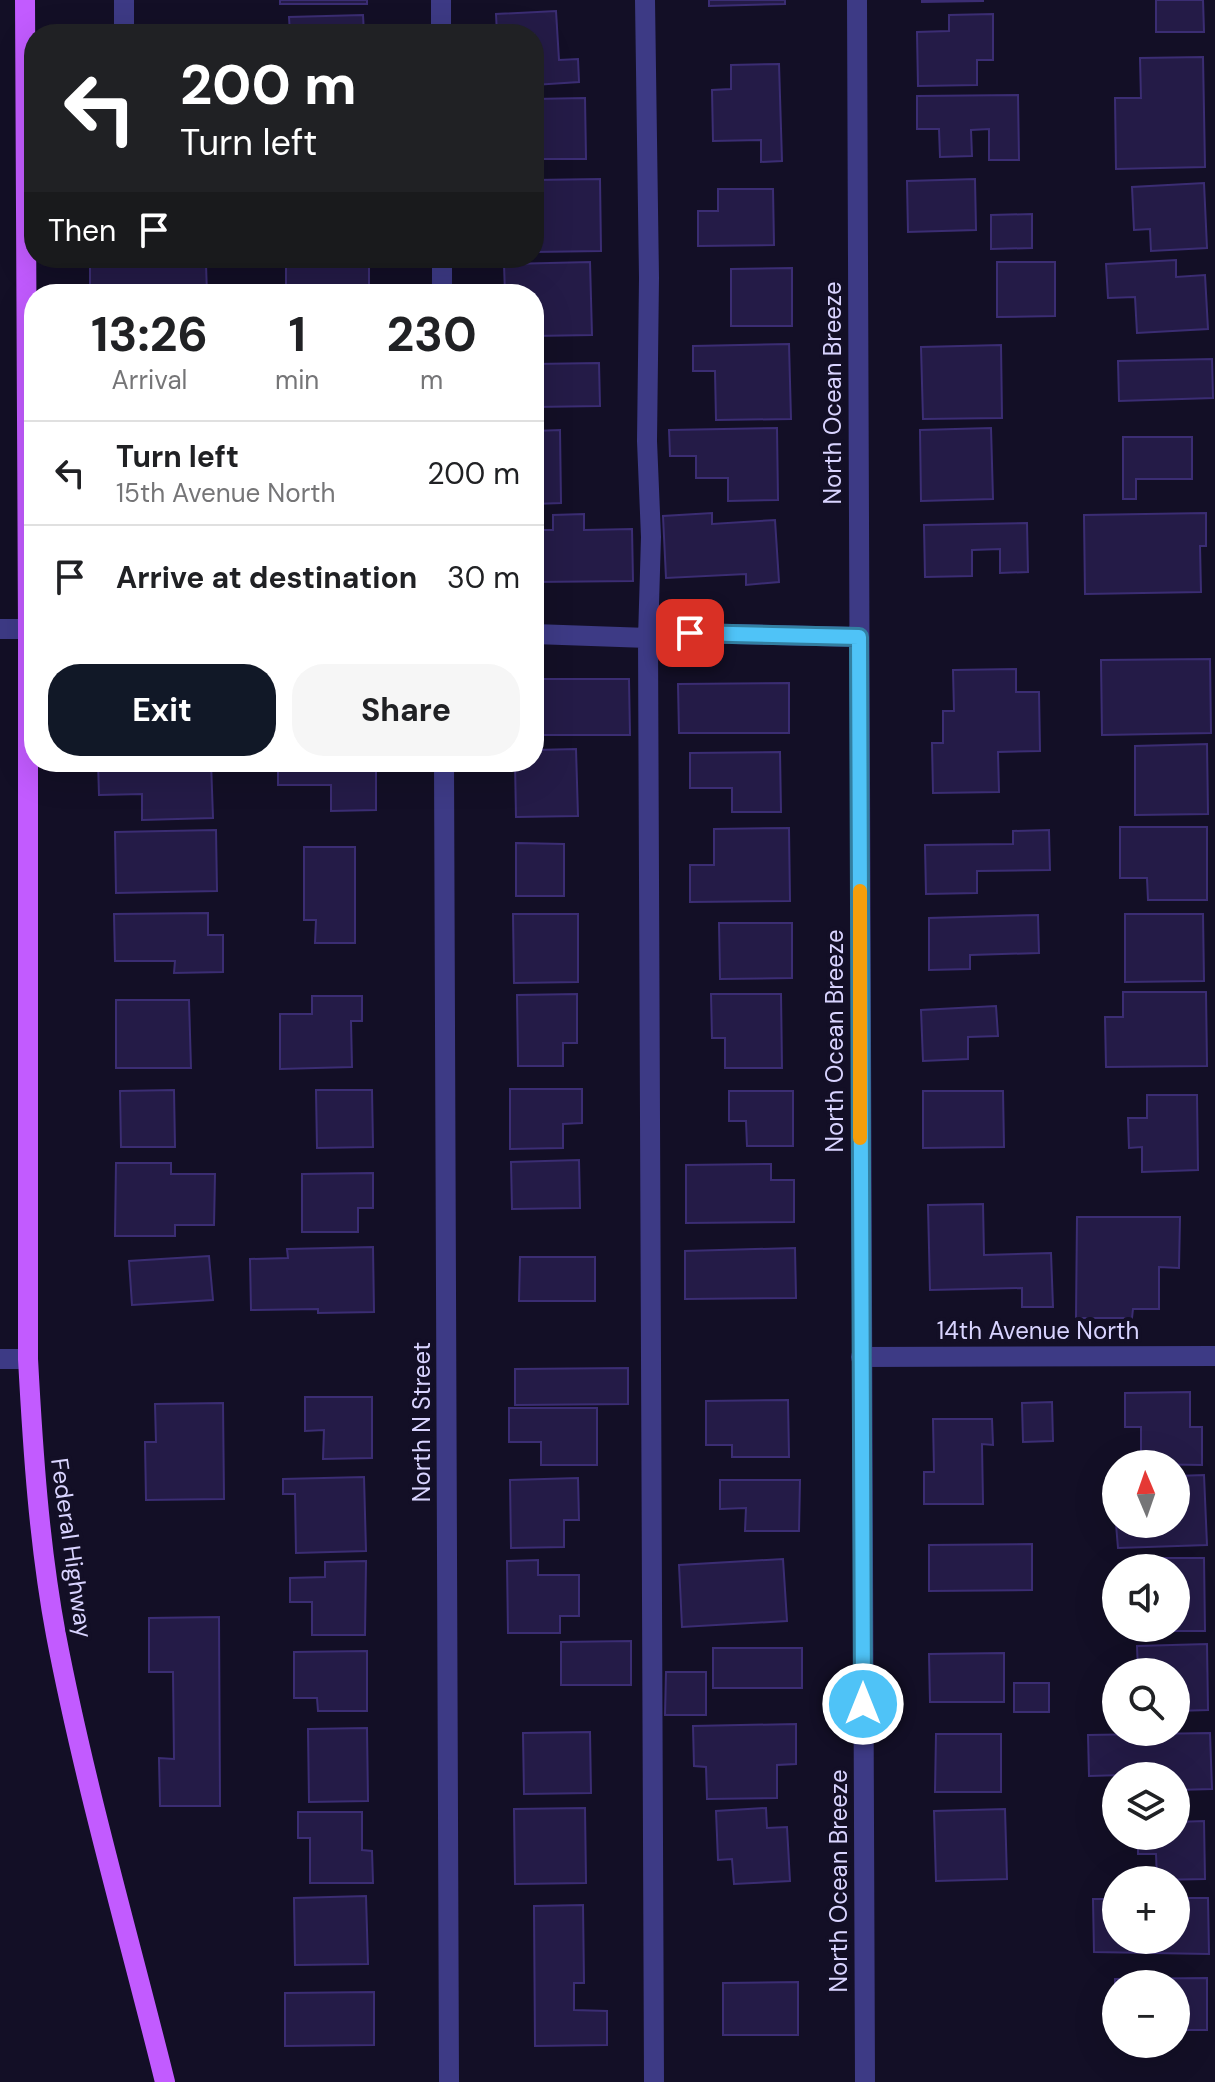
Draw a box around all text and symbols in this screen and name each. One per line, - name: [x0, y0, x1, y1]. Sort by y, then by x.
- text: 200 m: [180, 48, 357, 121]
- icon: left: [48, 56, 152, 160]
- text: Turn left: [180, 119, 317, 166]
- icon: arrive: [132, 208, 176, 252]
- text: Then: [48, 211, 116, 250]
- street label: North Ocean Breeze: [817, 281, 848, 505]
- text: 13:26: [91, 303, 208, 366]
- text: 1: [288, 303, 306, 366]
- text: 230: [386, 303, 477, 366]
- text: Arrival: [112, 363, 187, 397]
- text: min: [275, 363, 319, 397]
- text: m: [420, 363, 443, 397]
- text: Turn left: [116, 437, 239, 476]
- icon: left: [48, 451, 92, 495]
- text: 200 m: [427, 454, 520, 493]
- text: 15th Avenue North: [116, 476, 335, 510]
- icon: arrive: [48, 555, 92, 599]
- text: Arrive at destination: [116, 558, 417, 597]
- text: 30 m: [447, 558, 520, 597]
- pin: [656, 599, 724, 667]
- icon: arrive: [668, 611, 712, 655]
- button: Exit: [48, 664, 276, 756]
- button: Share: [292, 664, 520, 756]
- street label: North Ocean Breeze: [819, 929, 850, 1153]
- street label: 14th Avenue North: [937, 1315, 1139, 1346]
- street label: North N Street: [406, 1342, 437, 1502]
- north arrow: [1102, 1450, 1190, 1538]
- map controls: [1102, 1450, 1190, 2058]
- street label: Federal Highway: [44, 1456, 100, 1640]
- button: sound: [1102, 1554, 1190, 1642]
- button: search: [1102, 1658, 1190, 1746]
- position arrow: [821, 1662, 905, 1746]
- button: layers: [1102, 1762, 1190, 1850]
- street label: North Ocean Breeze: [823, 1769, 854, 1993]
- button: +: [1102, 1866, 1190, 1954]
- button: −: [1102, 1970, 1190, 2058]

